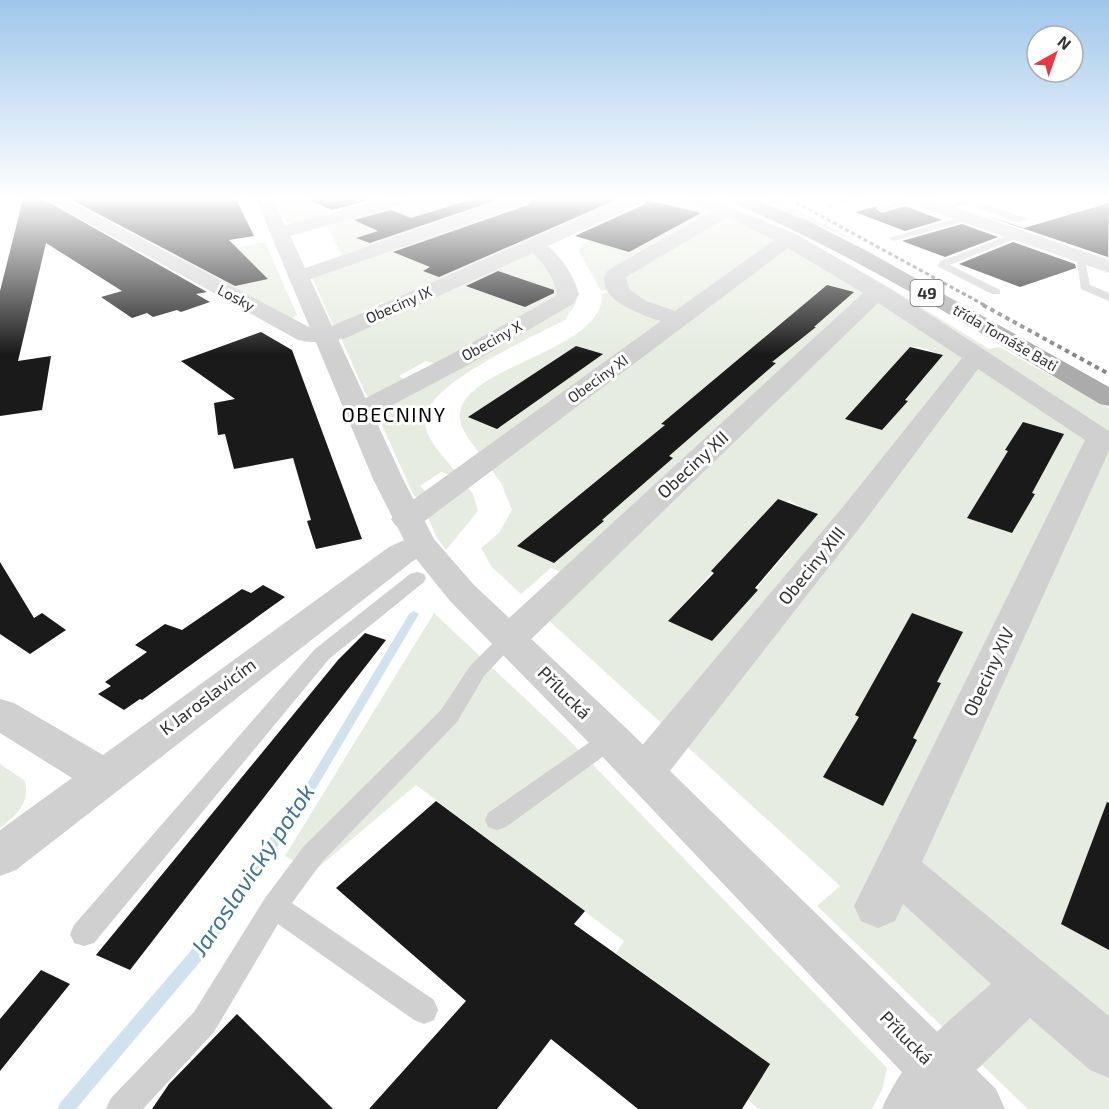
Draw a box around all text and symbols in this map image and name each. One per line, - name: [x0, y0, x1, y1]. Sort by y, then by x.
- north arrow: [1025, 24, 1085, 84]
- text: N: [1054, 31, 1075, 53]
- street label: Losky: [215, 280, 258, 314]
- road number: 49: [910, 280, 944, 306]
- street label: Obeciny IX: [363, 282, 434, 327]
- street label: třída Tomáše Bati: [950, 300, 1061, 374]
- street label: Obeciny X: [458, 316, 525, 364]
- street label: Obeciny XI: [564, 350, 631, 406]
- district label: OBECNINY: [341, 402, 447, 426]
- street label: Obeciny XII: [652, 426, 732, 503]
- street label: Obeciny XIII: [773, 522, 849, 609]
- street label: Obeciny XIV: [958, 624, 1018, 719]
- street label: K Jaroslavicím: [155, 653, 260, 740]
- street label: Přílucká: [534, 661, 596, 723]
- water label: Jaroslavický potok: [183, 778, 320, 961]
- street label: Přílucká: [876, 1006, 937, 1069]

